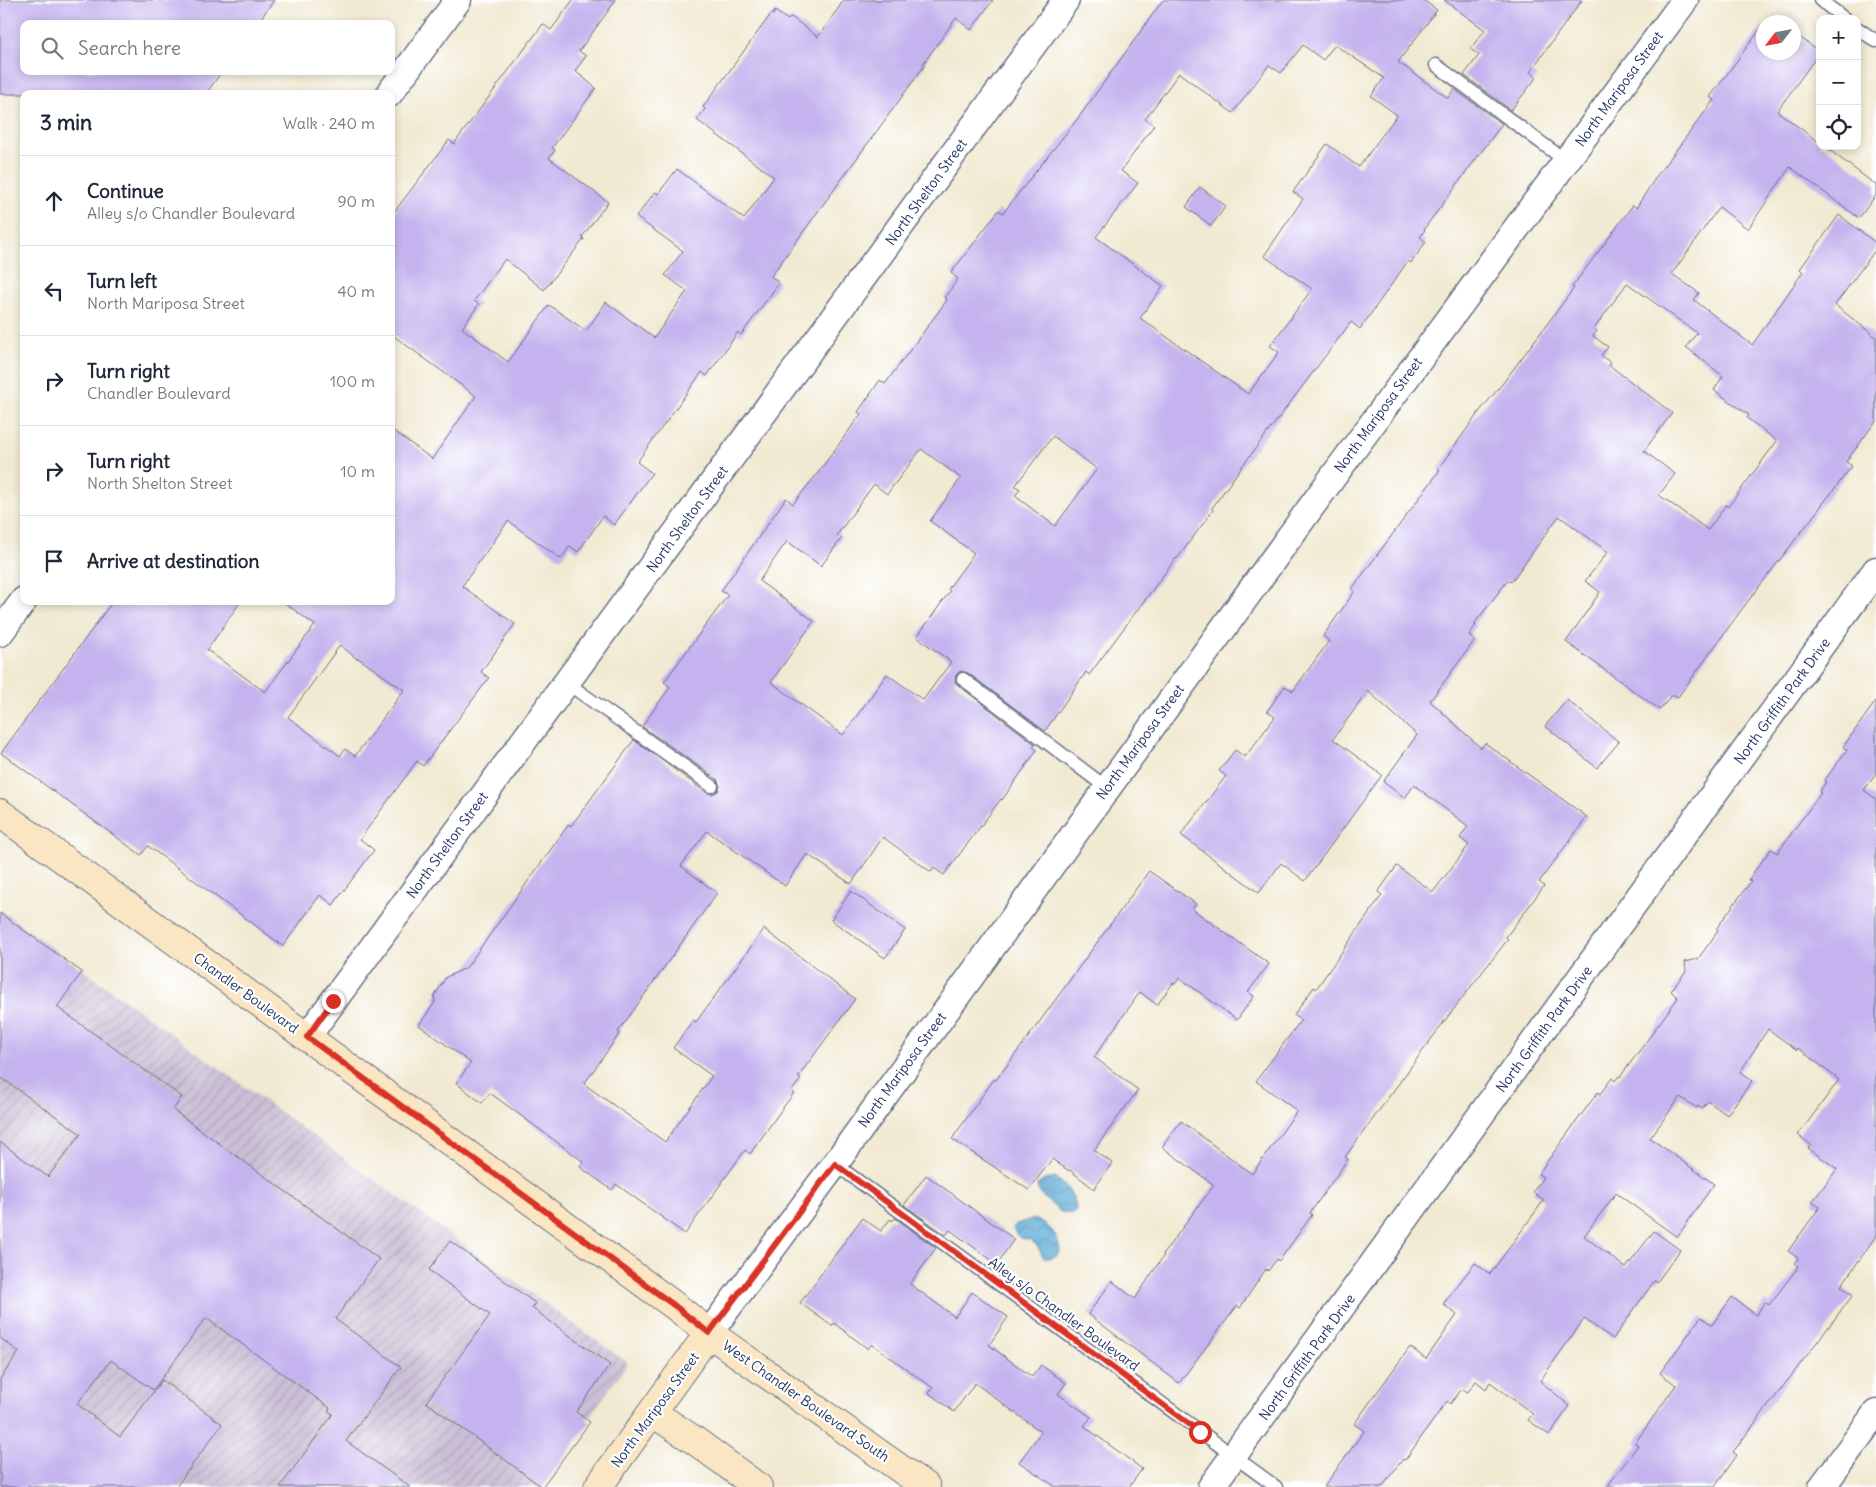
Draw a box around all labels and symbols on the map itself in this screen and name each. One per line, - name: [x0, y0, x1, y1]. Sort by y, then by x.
- north arrow: [1756, 15, 1801, 60]
- street label: North Mariposa Street: [1571, 28, 1667, 150]
- street label: North Shelton Street: [881, 135, 971, 249]
- street label: North Mariposa Street: [1330, 354, 1426, 476]
- street label: North Shelton Street: [642, 462, 732, 576]
- street label: North Griffith Park Drive: [1730, 634, 1834, 768]
- street label: North Mariposa Street: [1092, 681, 1188, 803]
- street label: North Shelton Street: [402, 788, 492, 902]
- street label: Chandler Boulevard: [190, 949, 302, 1037]
- street label: North Griffith Park Drive: [1492, 962, 1596, 1096]
- route end: [322, 990, 345, 1013]
- street label: North Mariposa Street: [854, 1009, 950, 1131]
- street label: Alley s/o Chandler Boulevard: [985, 1253, 1143, 1375]
- street label: North Griffith Park Drive: [1255, 1290, 1359, 1424]
- street label: West Chandler Boulevard South: [719, 1336, 893, 1466]
- street label: North Mariposa Street: [607, 1349, 703, 1471]
- route start: [1189, 1421, 1212, 1444]

